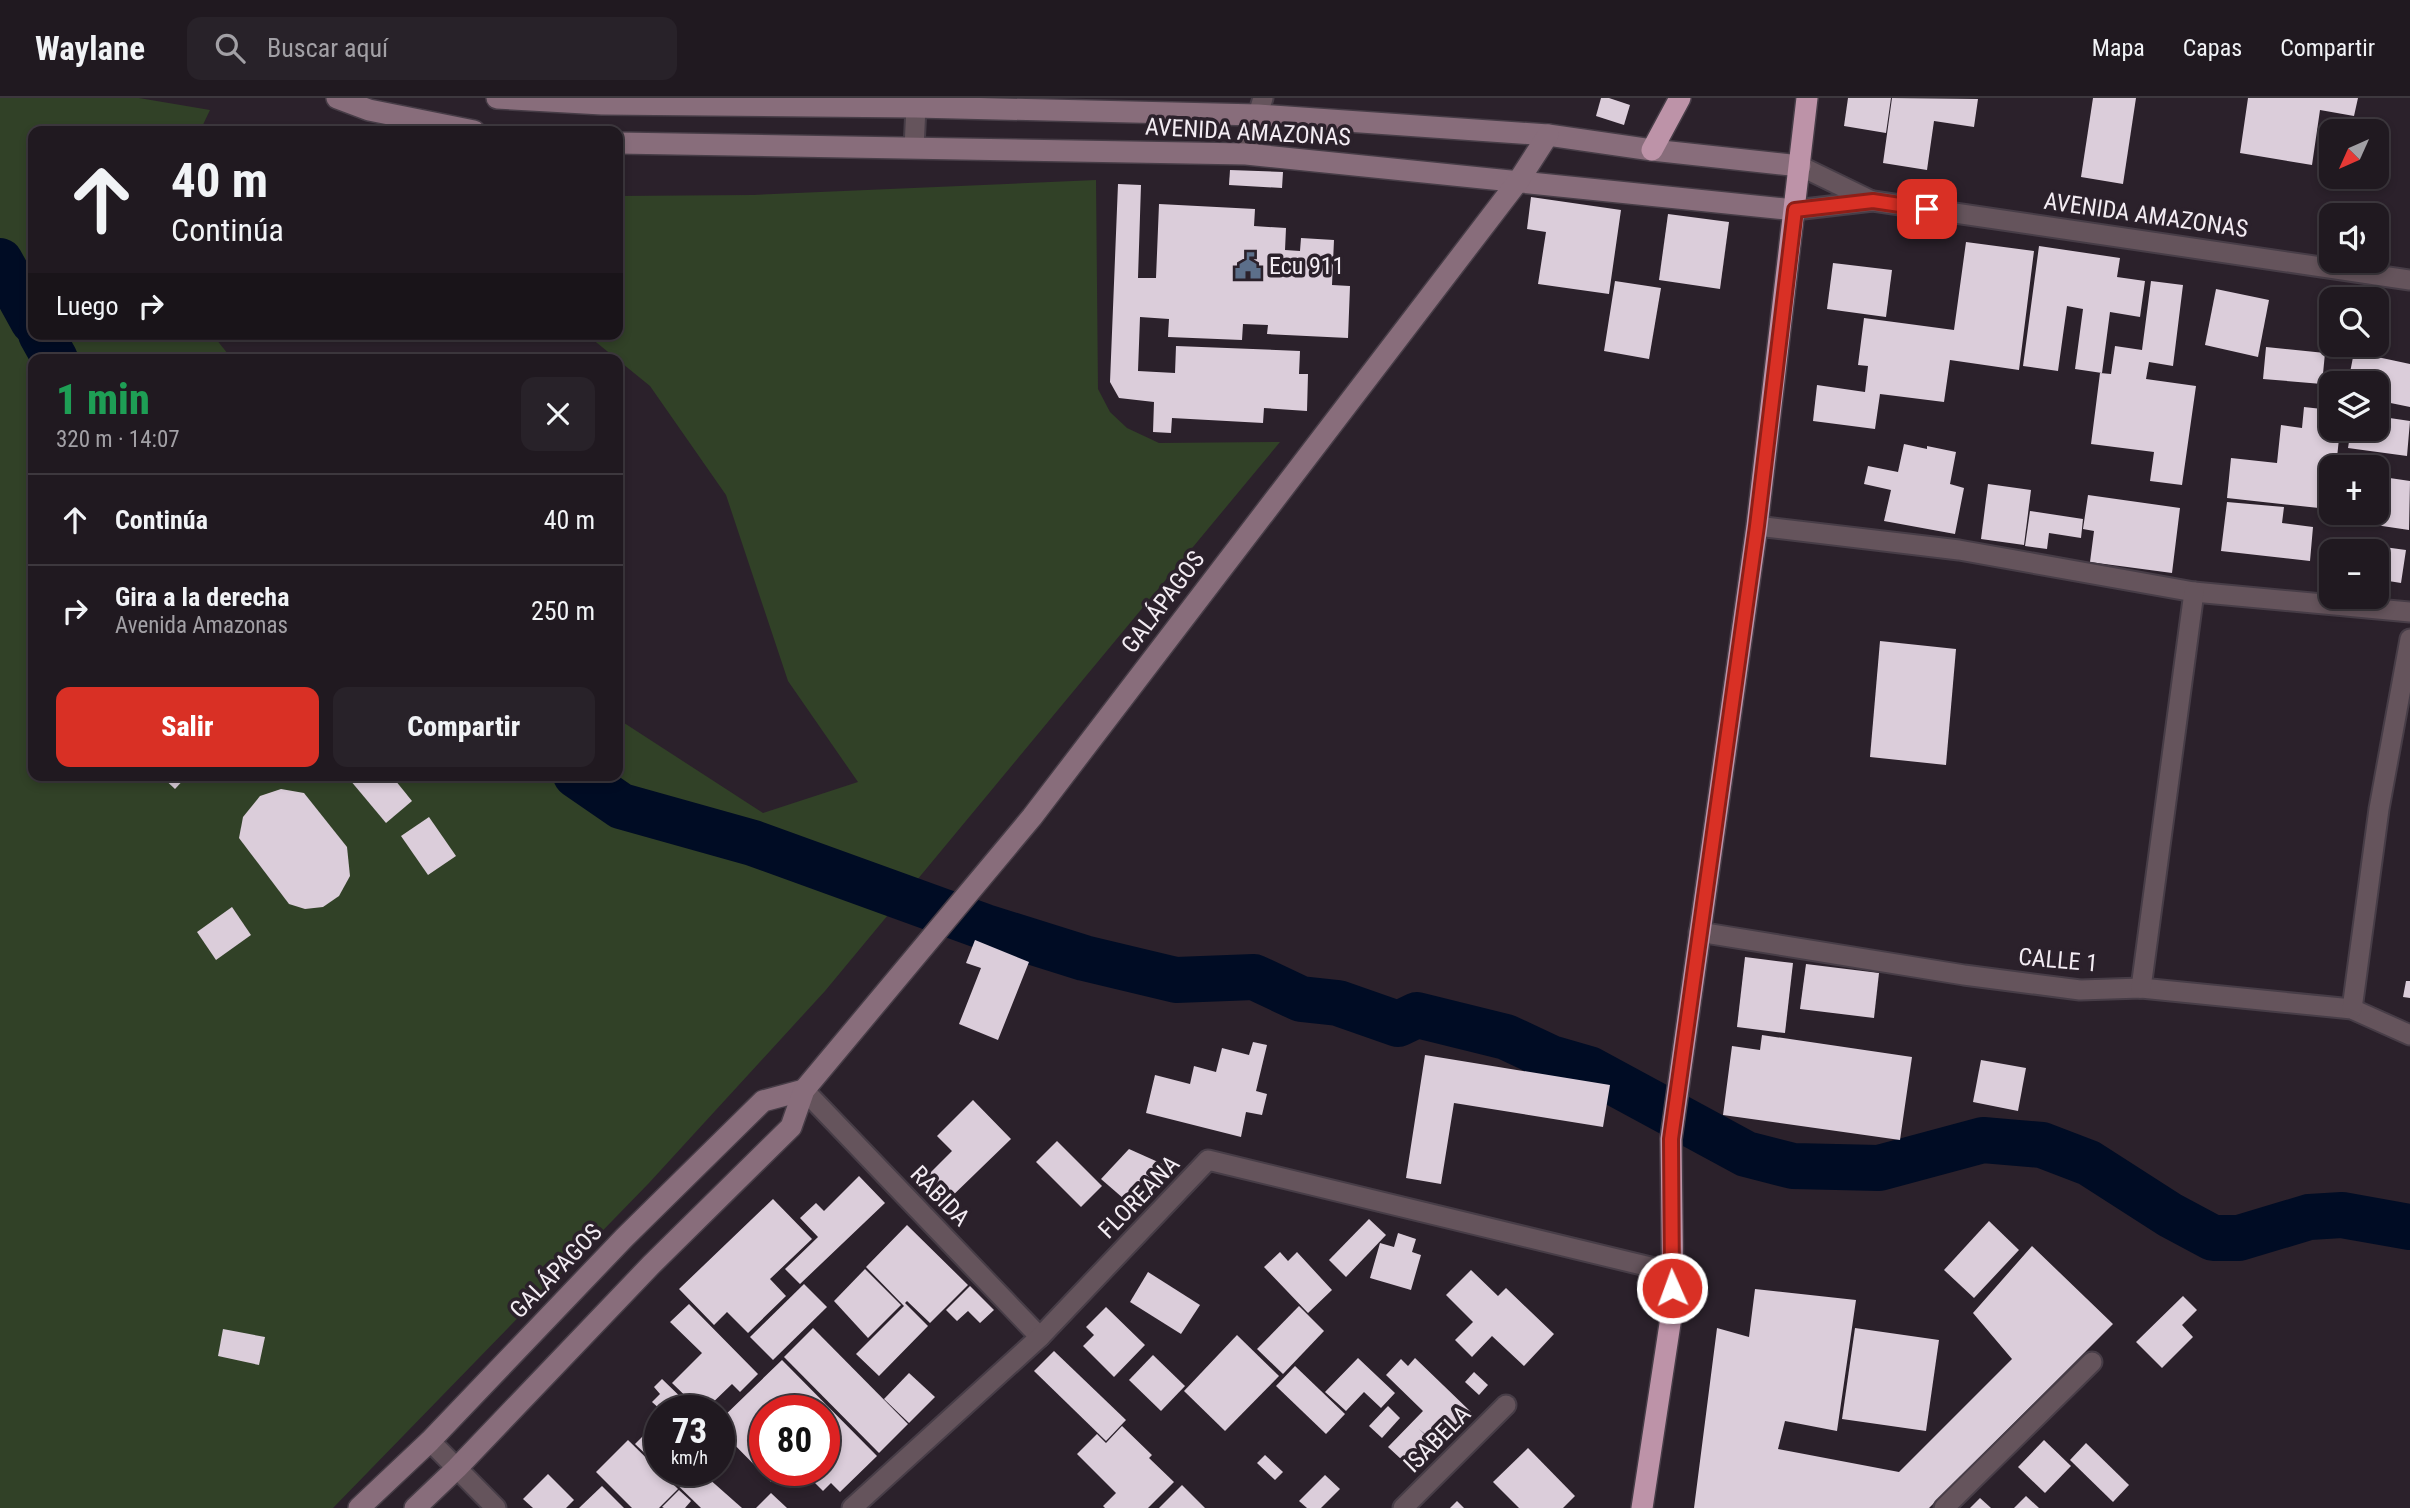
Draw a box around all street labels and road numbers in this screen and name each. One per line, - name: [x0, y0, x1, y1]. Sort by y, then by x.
- street label: AVENIDA AMAZONAS: [1144, 113, 1352, 151]
- street label: AVENIDA AMAZONAS: [2042, 187, 2250, 243]
- street label: GALÁPAGOS: [1116, 546, 1210, 658]
- street label: CALLE 1: [2017, 943, 2099, 977]
- street label: FLOREANA: [1093, 1150, 1185, 1244]
- street label: RABIDA: [905, 1160, 976, 1232]
- street label: GALÁPAGOS: [504, 1218, 608, 1324]
- street label: ISABELA: [1398, 1400, 1476, 1478]

